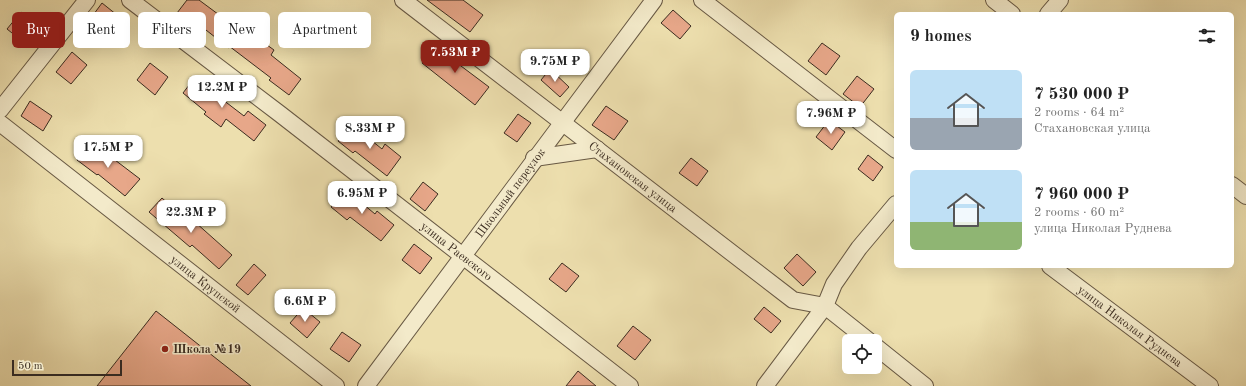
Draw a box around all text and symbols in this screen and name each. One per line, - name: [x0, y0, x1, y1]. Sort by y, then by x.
- chip: Buy: [12, 12, 65, 48]
- chip: Rent: [73, 12, 130, 48]
- chip: Filters: [138, 12, 206, 48]
- chip: New: [214, 12, 270, 48]
- chip: Apartment: [278, 12, 371, 48]
- icon: filters: [1196, 25, 1218, 47]
- text: 9 homes: [910, 28, 972, 45]
- pin: 7.53M ₽: [418, 40, 492, 74]
- text: 7.53M ₽: [430, 46, 480, 59]
- pin: 9.75M ₽: [518, 49, 592, 83]
- text: 9.75M ₽: [530, 55, 580, 68]
- pin: 12.2M ₽: [185, 75, 259, 109]
- text: 12.2M ₽: [197, 81, 247, 94]
- icon: home: [942, 86, 990, 134]
- text: 7 530 000 ₽: [1034, 86, 1129, 103]
- pin: 7.96M ₽: [794, 101, 868, 135]
- text: 2 rooms · 64 m²: [1034, 106, 1124, 119]
- text: 7.96M ₽: [806, 107, 856, 120]
- pin: 8.33M ₽: [333, 116, 407, 150]
- text: 8.33M ₽: [345, 122, 395, 135]
- text: Стахановская улица: [1034, 122, 1151, 135]
- pin: 17.5M ₽: [71, 135, 145, 169]
- street label: Стахановская улица: [586, 140, 679, 215]
- text: 17.5M ₽: [83, 141, 133, 154]
- street label: Школьный переулок: [474, 146, 548, 240]
- pin: 6.95M ₽: [325, 181, 399, 215]
- icon: home: [942, 186, 990, 234]
- text: 7 960 000 ₽: [1034, 186, 1129, 203]
- text: 6.95M ₽: [337, 187, 387, 200]
- pin: 22.3M ₽: [154, 200, 228, 234]
- text: 22.3M ₽: [166, 206, 216, 219]
- text: 2 rooms · 60 m²: [1034, 206, 1124, 219]
- street label: улица Раевского: [418, 220, 494, 284]
- text: улица Николая Руднева: [1034, 222, 1172, 235]
- street label: улица Крупской: [168, 254, 242, 316]
- street label: улица Николая Руднева: [1075, 284, 1184, 370]
- pin: 6.6M ₽: [272, 289, 338, 323]
- text: 6.6M ₽: [283, 295, 327, 308]
- map controls: [842, 334, 882, 374]
- button: locate: [842, 334, 882, 374]
- marker: Школа №19: [160, 344, 170, 354]
- place label: Школа №19: [173, 344, 241, 356]
- scale bar: [12, 358, 122, 377]
- text: 50 m: [18, 361, 43, 372]

